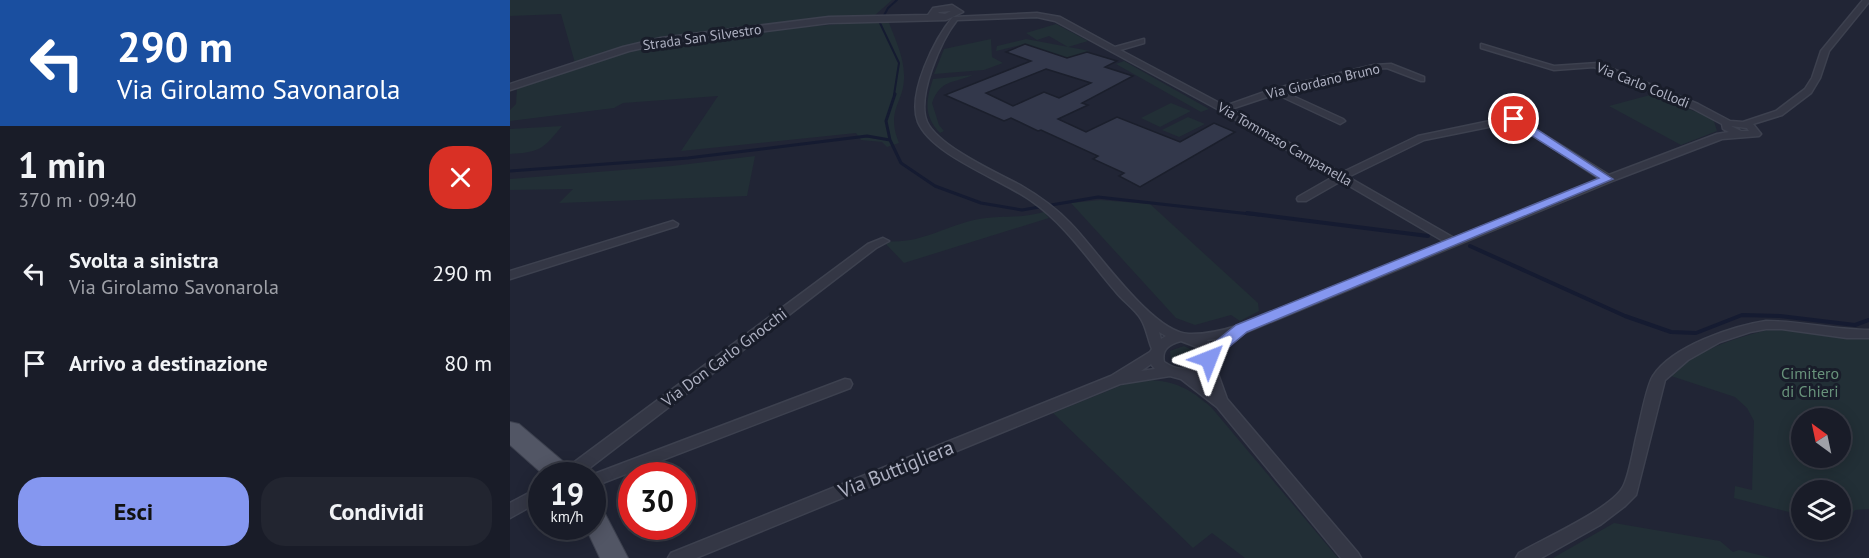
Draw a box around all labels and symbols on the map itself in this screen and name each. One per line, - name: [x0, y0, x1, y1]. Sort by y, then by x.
- street label: Strada San Silvestro: [641, 20, 763, 54]
- street label: Via Carlo Collodi: [1593, 58, 1692, 112]
- street label: Via Giordano Bruno: [1263, 59, 1382, 103]
- pin: [1488, 93, 1539, 144]
- street label: Via Tommaso Campanella: [1213, 98, 1356, 190]
- street label: Via Don Carlo Gnocchi: [657, 303, 791, 411]
- position arrow: [1177, 327, 1241, 391]
- park label: Cimitero di Chieri: [1781, 363, 1839, 401]
- north arrow: [1791, 408, 1851, 468]
- street label: Via Buttigliera: [834, 434, 958, 504]
- speed limit sign: 30: [618, 462, 696, 540]

